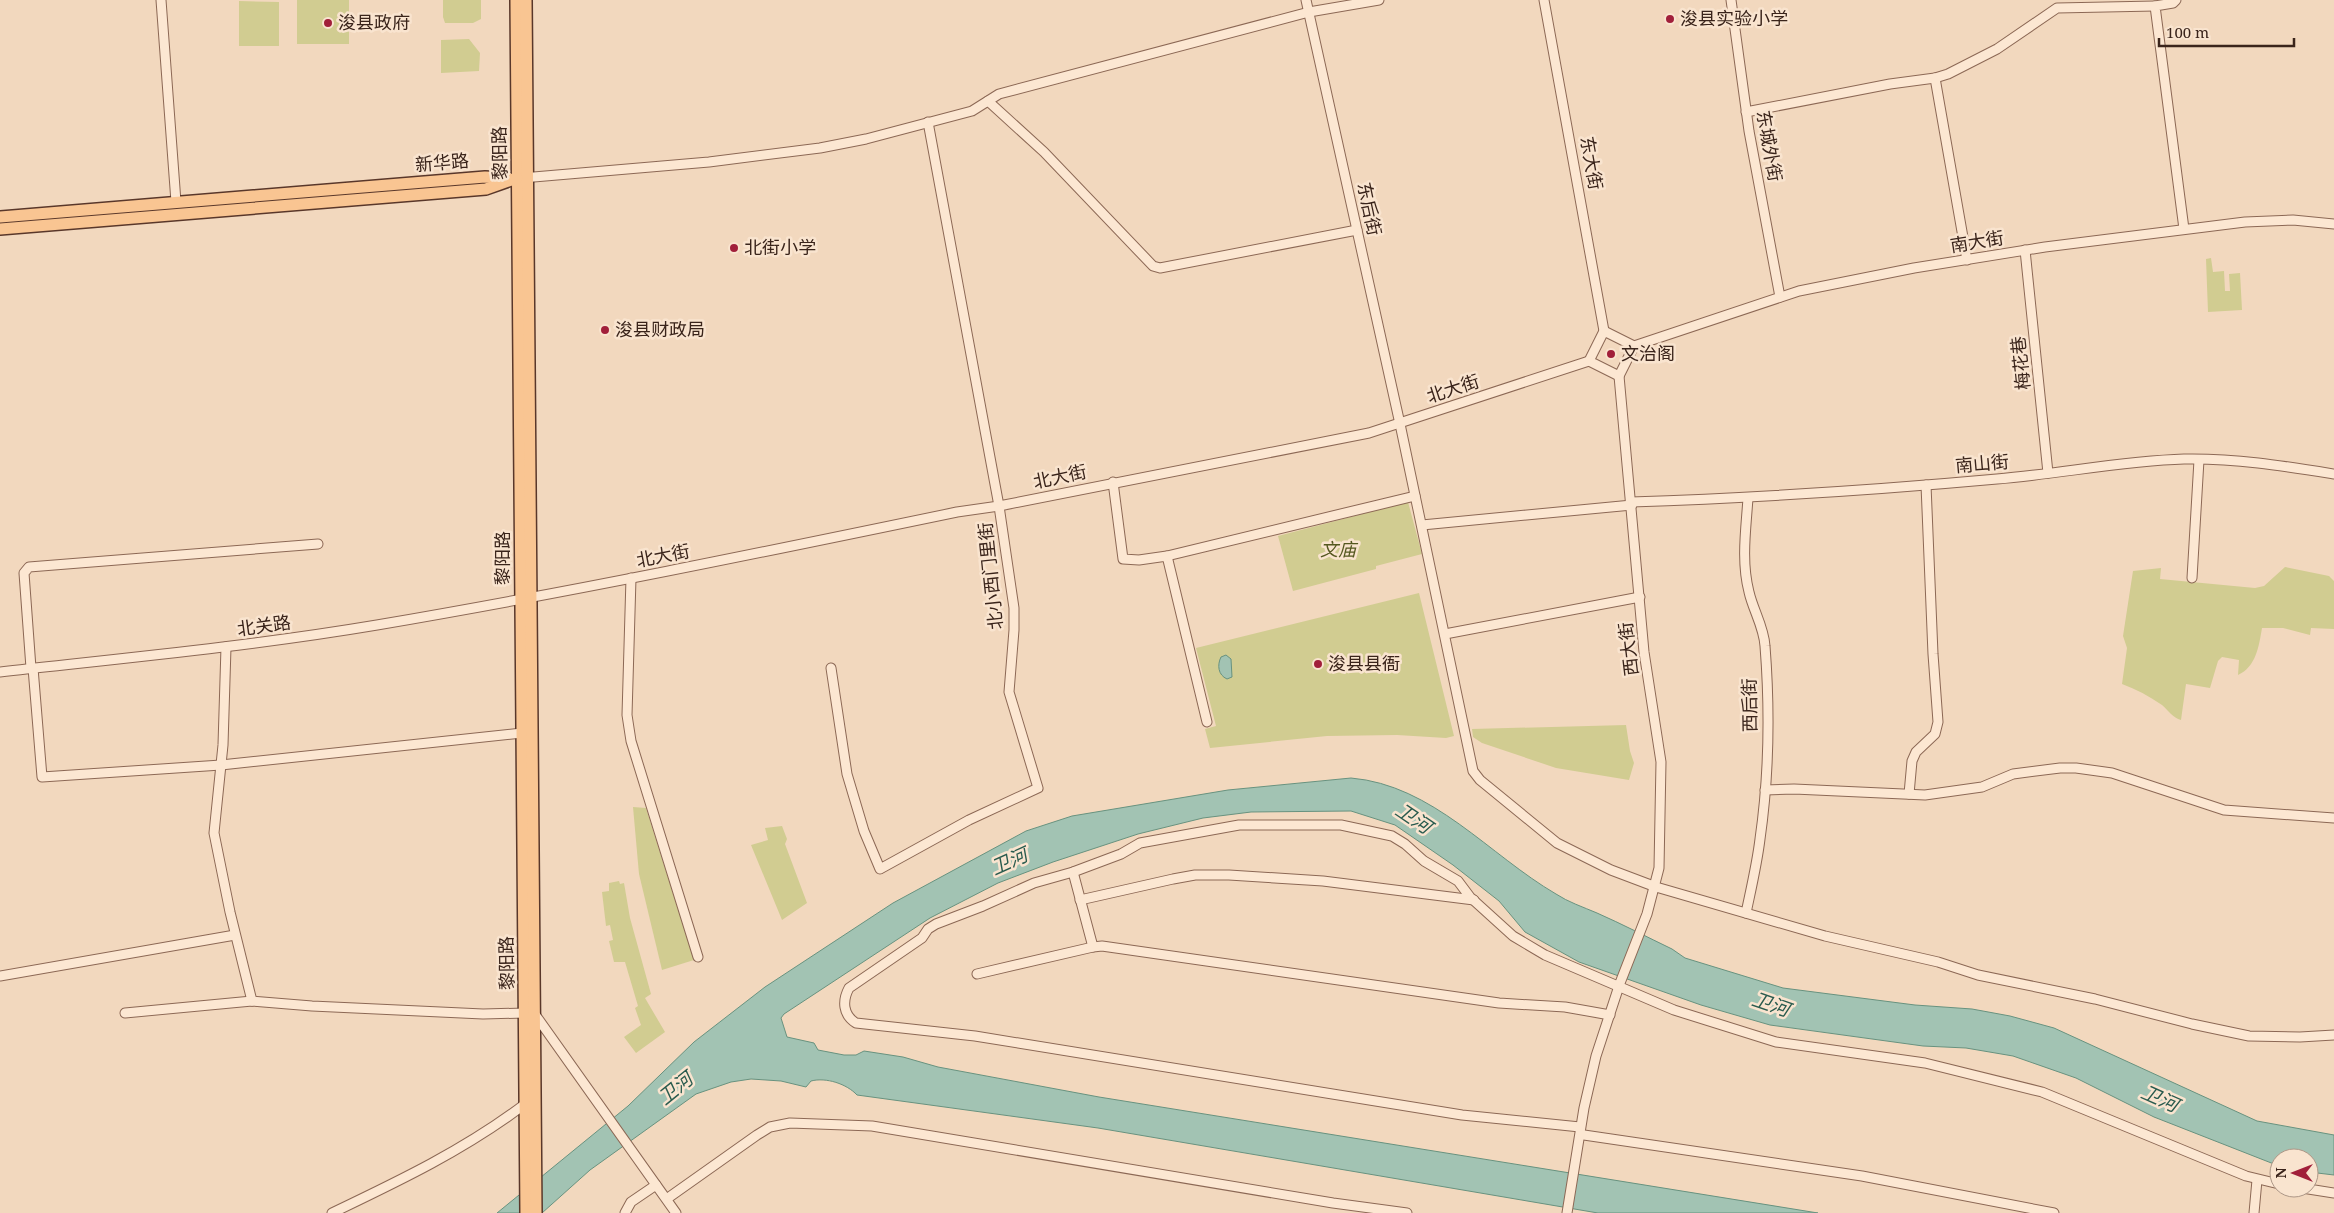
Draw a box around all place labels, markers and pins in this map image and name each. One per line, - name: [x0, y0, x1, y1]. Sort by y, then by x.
- place label: 浚县实验小学: [1680, 6, 1788, 30]
- place label: 浚县政府: [338, 10, 410, 34]
- marker: 浚县实验小学: [1664, 13, 1676, 25]
- marker: 浚县政府: [322, 17, 334, 29]
- place label: 北街小学: [744, 235, 816, 259]
- marker: 北街小学: [728, 242, 740, 254]
- place label: 浚县财政局: [615, 317, 705, 341]
- marker: 浚县财政局: [599, 324, 611, 336]
- place label: 文治阁: [1621, 341, 1675, 365]
- marker: 文治阁: [1605, 348, 1617, 360]
- place label: 浚县县衙: [1328, 651, 1400, 675]
- marker: 浚县县衙: [1312, 658, 1324, 670]

